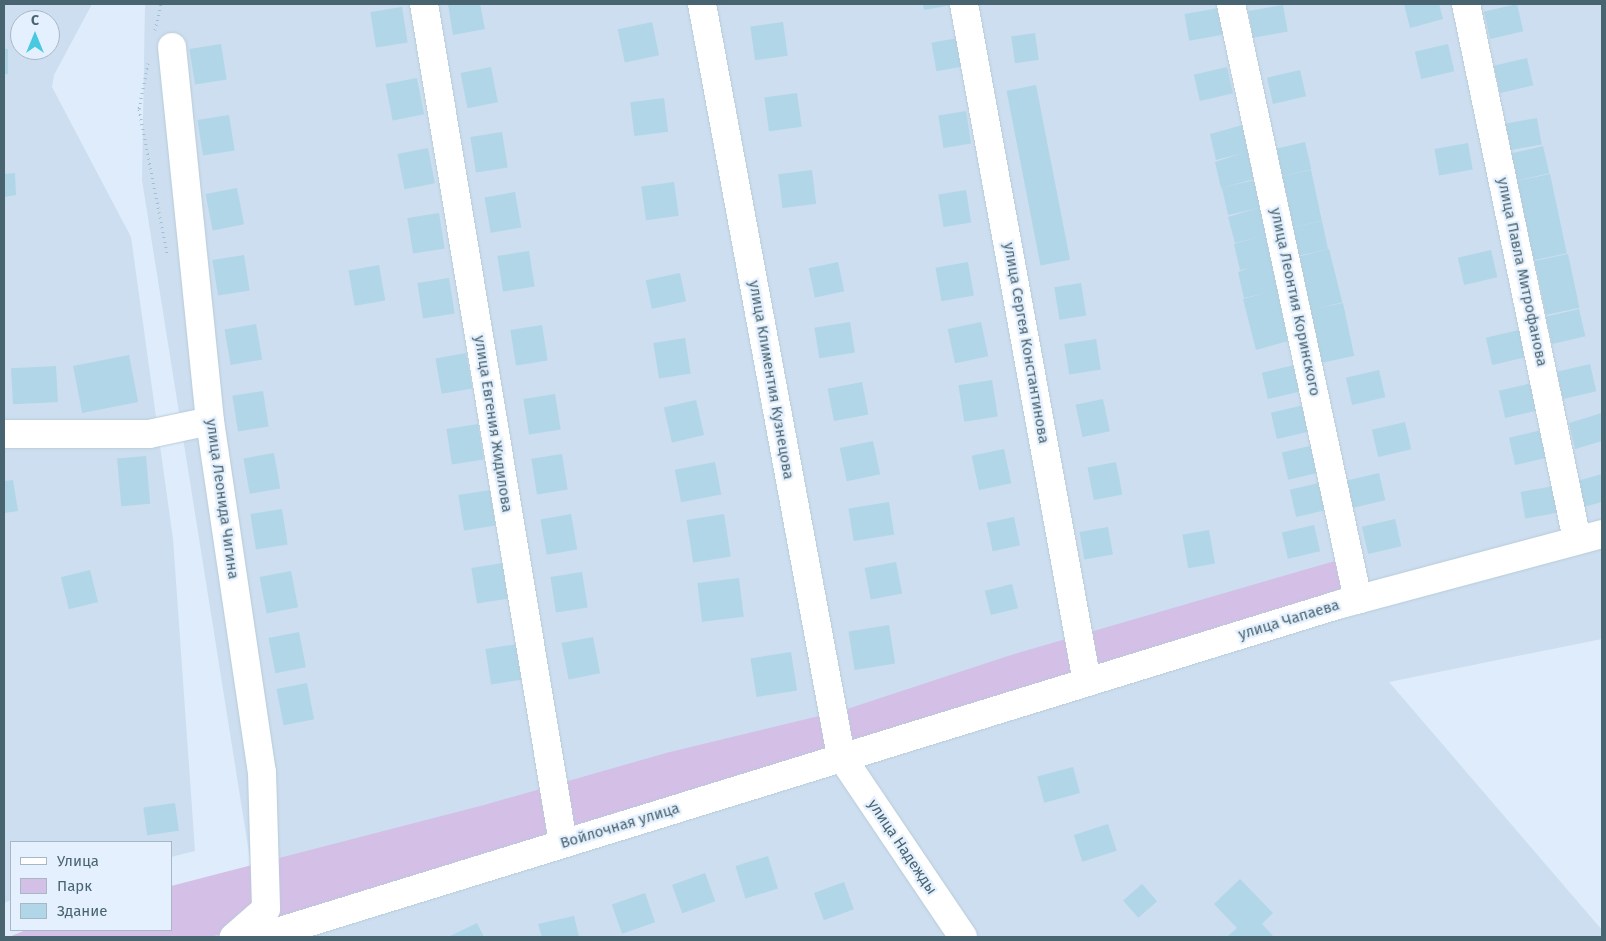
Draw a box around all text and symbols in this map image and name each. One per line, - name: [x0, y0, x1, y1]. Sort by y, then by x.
- north arrow: [10, 10, 60, 60]
- text: С: [31, 12, 39, 29]
- street label: улица Павла Митрофанова: [1493, 176, 1551, 368]
- street label: улица Леонтия Коринского: [1266, 206, 1324, 398]
- street label: улица Сергея Константинова: [999, 241, 1053, 445]
- street label: улица Климентия Кузнецова: [745, 279, 797, 481]
- street label: улица Евгения Жидилова: [470, 334, 516, 514]
- street label: улица Леонида Чигина: [202, 418, 242, 580]
- street label: улица Чапаева: [1236, 596, 1342, 644]
- street label: улица Надежды: [864, 796, 940, 898]
- street label: Войлочная улица: [558, 799, 682, 853]
- legend: [10, 841, 172, 931]
- text: Улица: [57, 852, 99, 870]
- text: Парк: [57, 877, 92, 895]
- text: Здание: [57, 902, 107, 920]

